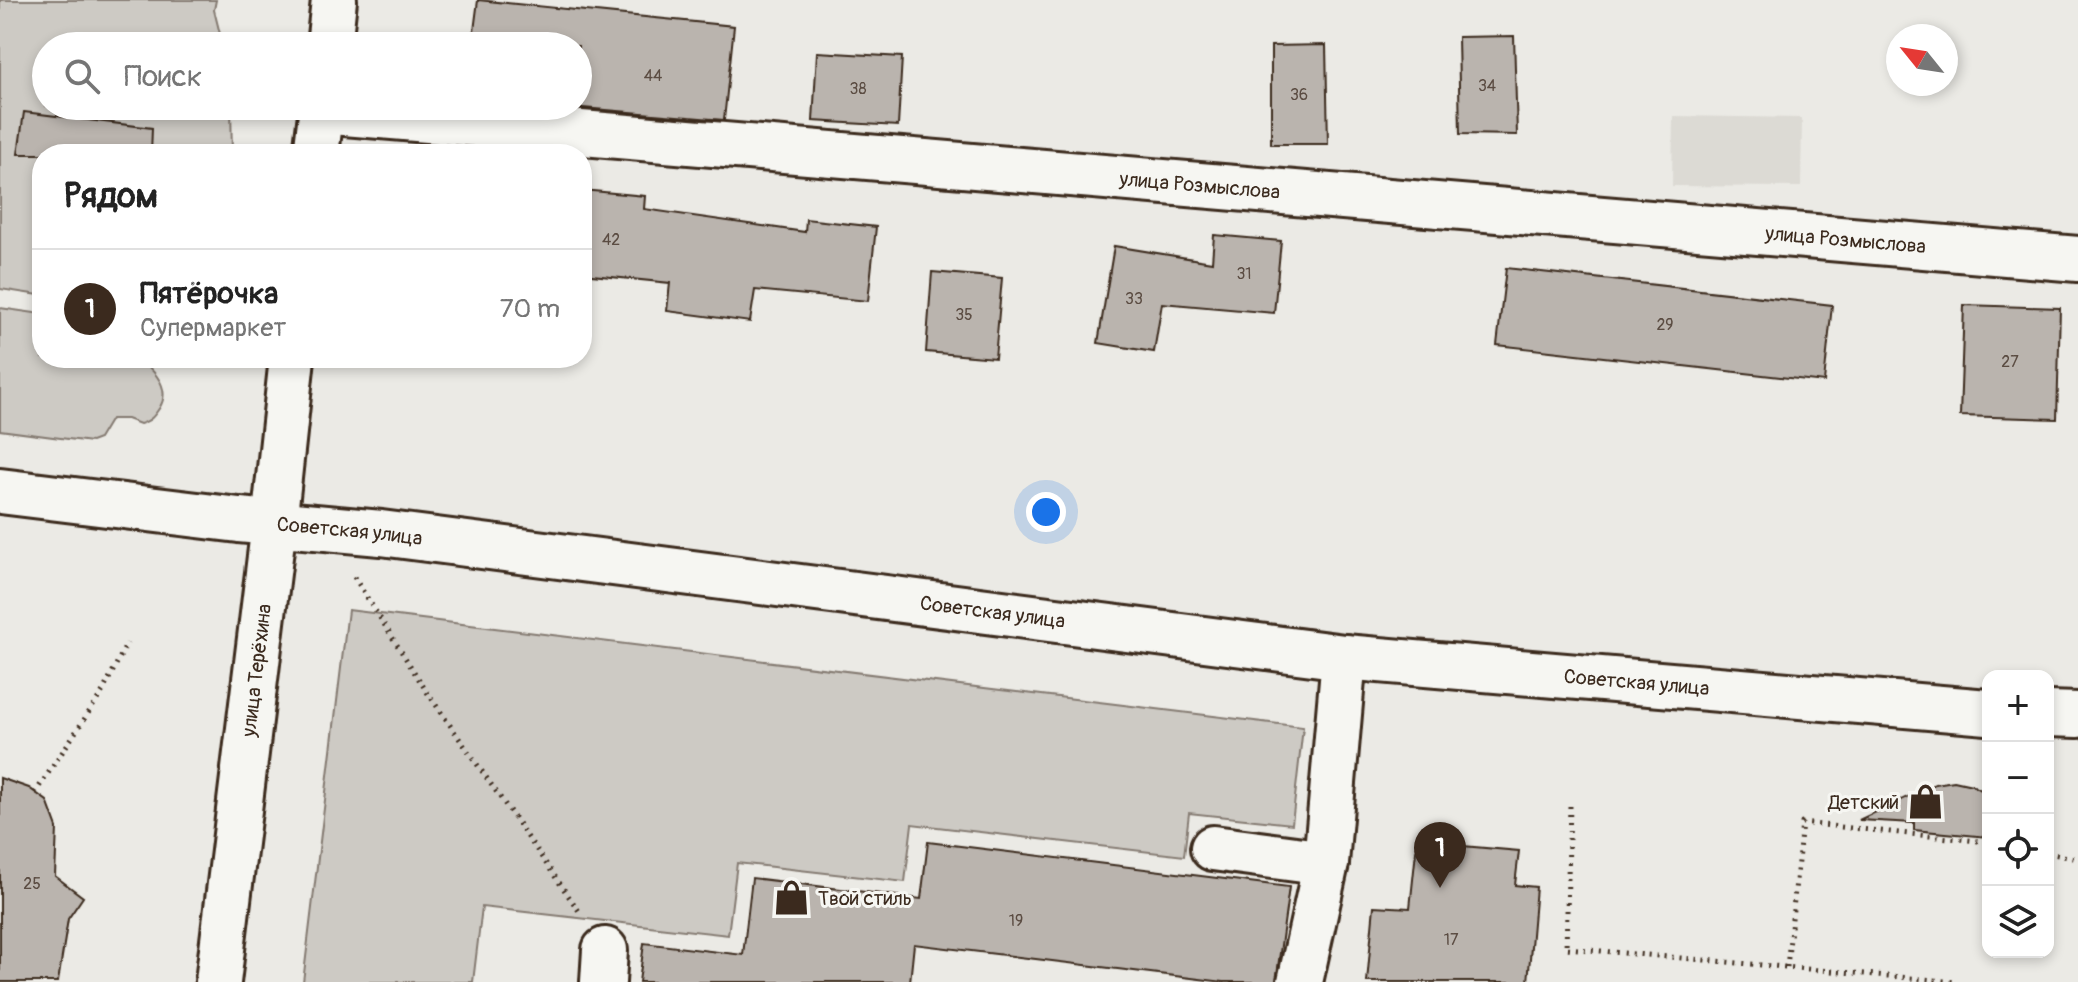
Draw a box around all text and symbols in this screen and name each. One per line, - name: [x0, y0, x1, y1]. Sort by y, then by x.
- north arrow: [1886, 24, 1958, 96]
- search box: [32, 32, 592, 120]
- icon: search: [60, 54, 104, 98]
- text: Поиск: [124, 58, 202, 95]
- house number: 44: [644, 66, 662, 86]
- house number: 34: [1478, 76, 1496, 96]
- house number: 38: [850, 79, 867, 99]
- house number: 36: [1290, 85, 1308, 105]
- street label: улица Розмыслова: [1118, 166, 1281, 204]
- text: Рядом: [64, 175, 158, 218]
- street label: улица Розмыслова: [1763, 220, 1927, 259]
- house number: 42: [602, 230, 620, 250]
- house number: 31: [1236, 264, 1252, 284]
- text: Пятёрочка: [140, 275, 278, 312]
- house number: 33: [1125, 289, 1143, 309]
- text: 1: [85, 293, 95, 325]
- text: 70 m: [500, 293, 560, 325]
- house number: 35: [955, 305, 973, 325]
- text: Супермаркет: [140, 312, 286, 344]
- house number: 29: [1656, 315, 1674, 335]
- house number: 27: [2001, 352, 2019, 372]
- your location: [1026, 492, 1066, 532]
- street label: Советская улица: [276, 511, 424, 551]
- street label: Советская улица: [918, 590, 1067, 633]
- street label: улица Терёхина: [235, 602, 277, 739]
- street label: Советская улица: [1563, 663, 1711, 701]
- map controls: [1982, 670, 2054, 958]
- button: +: [1982, 670, 2054, 742]
- button: −: [1982, 742, 2054, 814]
- shop icon: Детский: [1906, 783, 1944, 821]
- place label: Детский: [1827, 790, 1899, 815]
- button: locate: [1982, 814, 2054, 886]
- pin: 1: [1414, 822, 1466, 888]
- house number: 25: [23, 874, 41, 894]
- shop icon: Твой стиль: [773, 879, 811, 917]
- place label: Твой стиль: [818, 886, 912, 911]
- button: layers: [1982, 886, 2054, 958]
- house number: 19: [1009, 911, 1023, 931]
- house number: 17: [1444, 930, 1459, 950]

